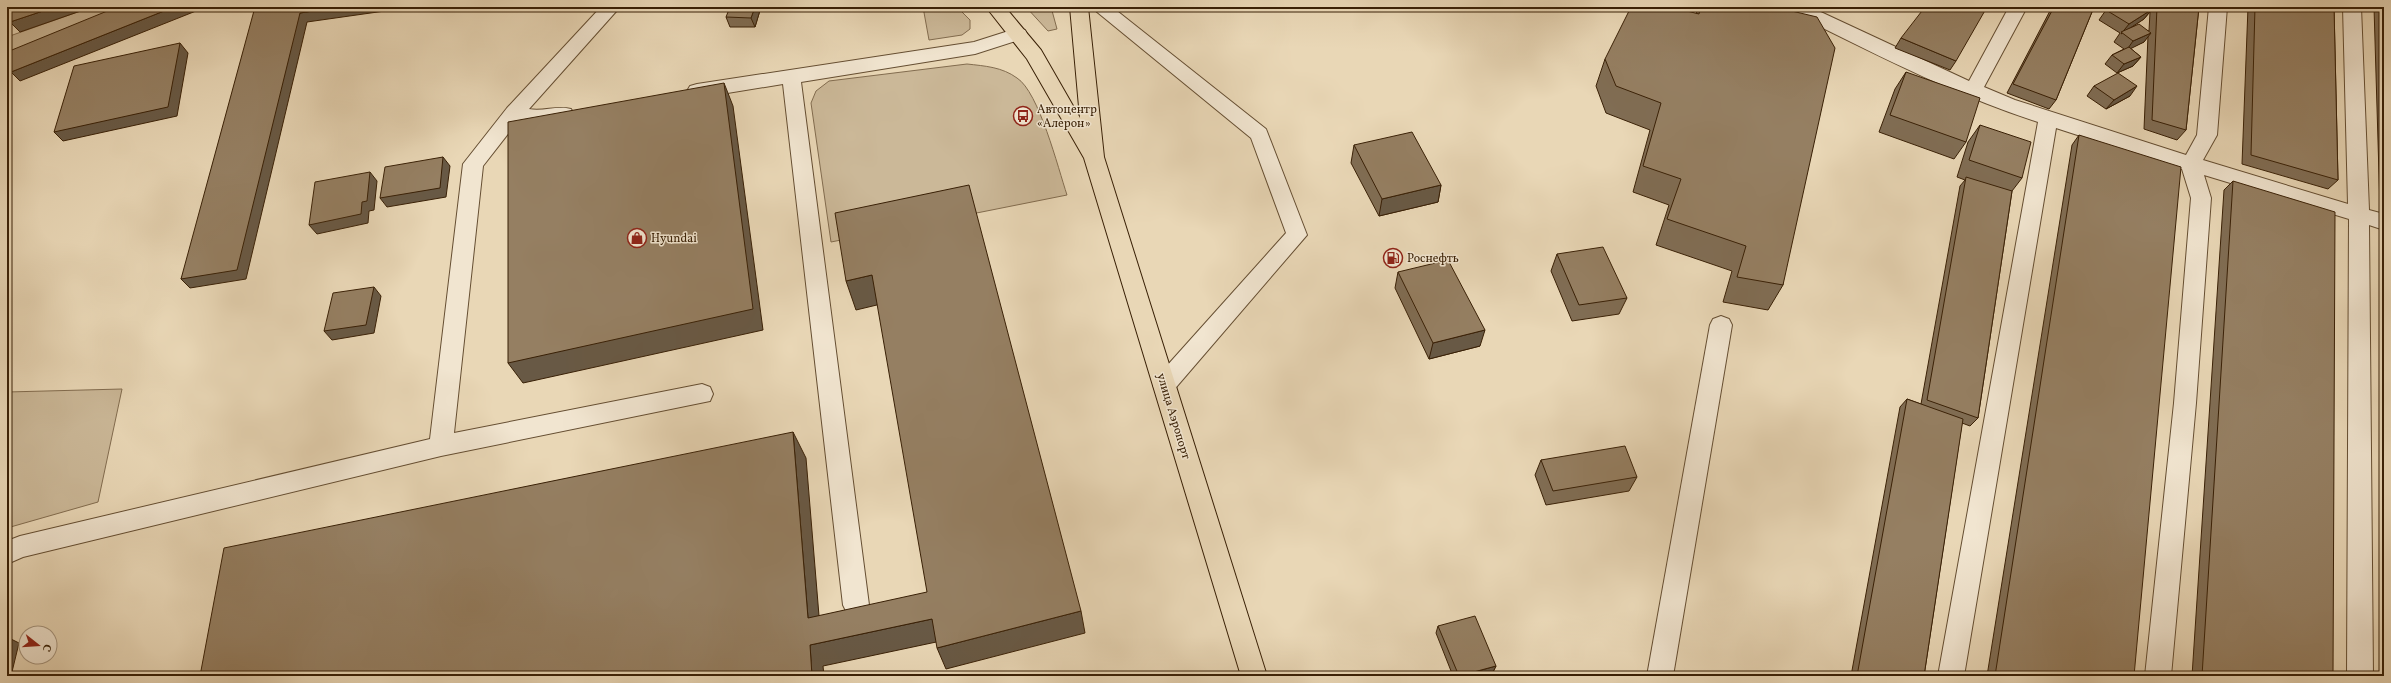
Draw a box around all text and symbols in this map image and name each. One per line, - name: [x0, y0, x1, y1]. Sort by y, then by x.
- place label: Автоцентр «Алерон»: [1037, 102, 1097, 132]
- bus stop icon: Автоцентр «Алерон»: [1012, 105, 1034, 127]
- shop icon: Hyundai: [626, 227, 648, 249]
- place label: Hyundai: [651, 231, 697, 247]
- fuel station icon: Роснефть: [1382, 247, 1404, 269]
- place label: Роснефть: [1407, 251, 1459, 267]
- street label: улица Аэропорт: [1152, 371, 1194, 461]
- north arrow: [18, 625, 58, 665]
- text: С: [38, 642, 54, 653]

